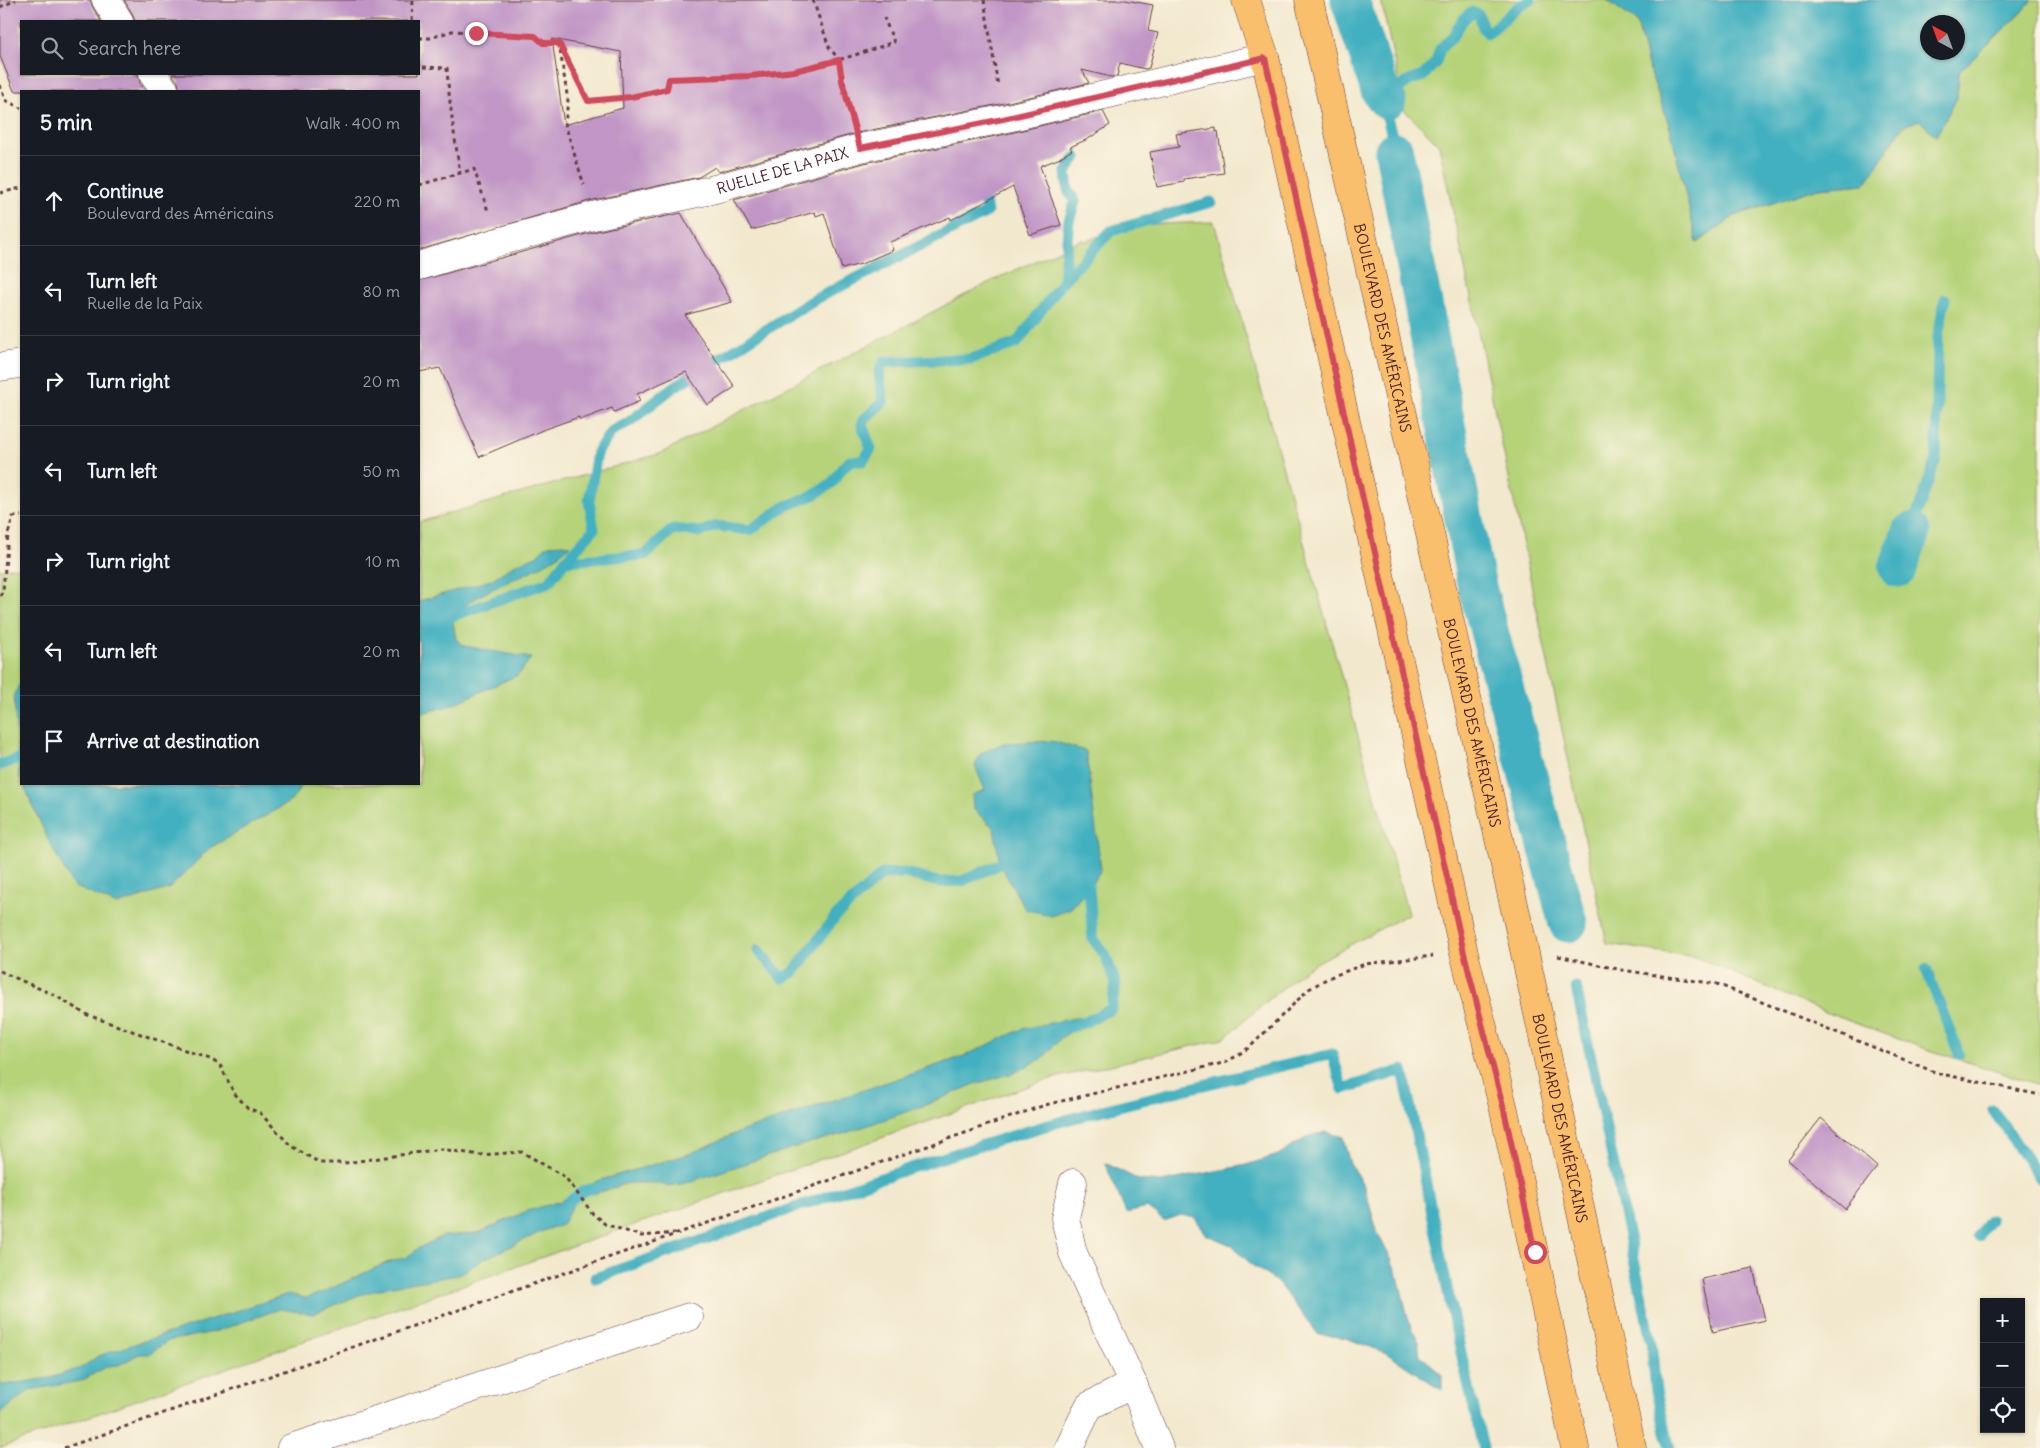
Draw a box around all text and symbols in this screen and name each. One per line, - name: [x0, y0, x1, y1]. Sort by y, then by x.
- north arrow: [1920, 15, 1965, 60]
- search box: [20, 20, 420, 75]
- route end: [465, 22, 488, 45]
- icon: search: [38, 34, 66, 62]
- text: Search here: [78, 36, 181, 60]
- text: 5 min: [40, 109, 92, 136]
- text: Walk · 400 m: [306, 113, 400, 133]
- street label: RUELLE DE LA PAIX: [714, 142, 851, 198]
- text: Continue: [87, 179, 164, 203]
- icon: ahead: [40, 187, 68, 215]
- text: 220 m: [354, 191, 400, 211]
- text: Boulevard des Américains: [87, 203, 274, 223]
- street label: BOULEVARD DES AMÉRICAINS: [1350, 221, 1416, 434]
- text: Turn left: [87, 269, 157, 293]
- icon: left: [40, 277, 68, 305]
- text: 80 m: [362, 281, 400, 301]
- text: Ruelle de la Paix: [87, 293, 203, 313]
- icon: right: [40, 367, 68, 395]
- text: Turn right: [87, 369, 170, 393]
- text: 20 m: [363, 371, 400, 391]
- icon: left: [40, 457, 68, 485]
- text: Turn left: [87, 459, 157, 483]
- text: 50 m: [362, 461, 400, 481]
- icon: right: [40, 547, 68, 575]
- text: Turn right: [87, 549, 170, 573]
- text: 10 m: [365, 551, 400, 571]
- street label: BOULEVARD DES AMÉRICAINS: [1440, 616, 1506, 829]
- icon: left: [40, 637, 68, 665]
- text: Turn left: [87, 639, 157, 663]
- text: 20 m: [363, 641, 400, 661]
- icon: arrive: [40, 727, 68, 755]
- text: Arrive at destination: [87, 729, 260, 753]
- street label: BOULEVARD DES AMÉRICAINS: [1529, 1012, 1592, 1224]
- route start: [1524, 1241, 1547, 1264]
- map controls: [1980, 1298, 2025, 1433]
- button: +: [1980, 1298, 2025, 1343]
- button: −: [1980, 1343, 2025, 1388]
- button: locate: [1980, 1388, 2025, 1433]

